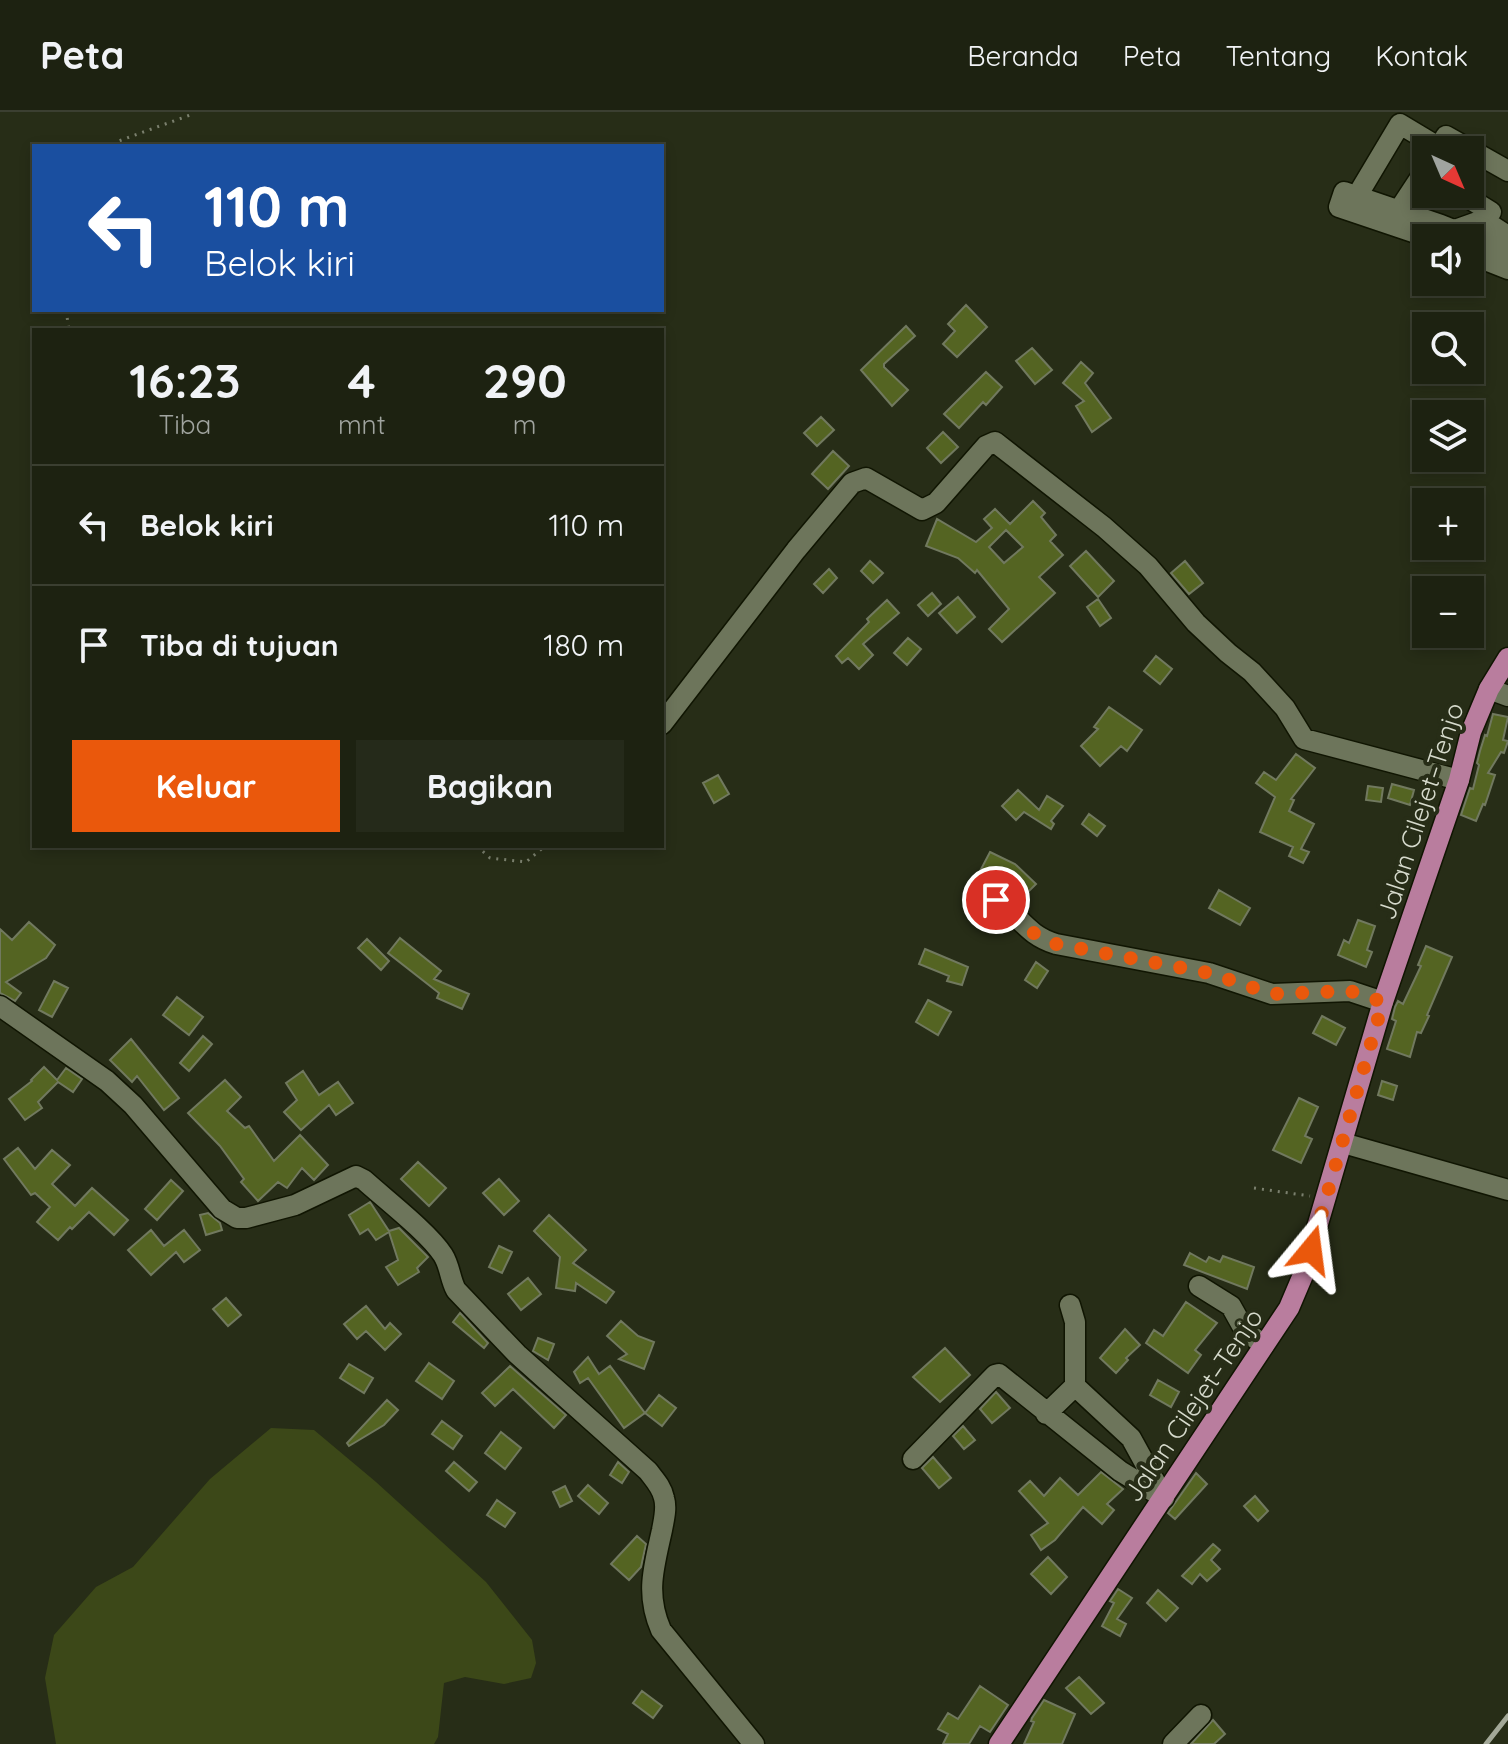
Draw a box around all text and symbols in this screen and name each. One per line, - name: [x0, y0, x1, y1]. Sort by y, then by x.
- text: Peta: [40, 31, 124, 79]
- text: Beranda: [967, 38, 1079, 73]
- text: Peta: [1123, 38, 1181, 73]
- text: Tentang: [1225, 38, 1331, 73]
- text: Kontak: [1375, 38, 1468, 73]
- north arrow: [1412, 136, 1484, 208]
- map controls: [1412, 136, 1484, 648]
- text: 110 m: [204, 171, 349, 241]
- icon: left: [72, 176, 176, 280]
- button: sound: [1412, 224, 1484, 296]
- text: Belok kiri: [204, 240, 355, 285]
- button: search: [1412, 312, 1484, 384]
- text: 16:23: [129, 350, 241, 410]
- text: 4: [348, 350, 376, 410]
- text: 290: [483, 350, 567, 410]
- button: layers: [1412, 400, 1484, 472]
- text: Tiba: [159, 408, 211, 441]
- text: mnt: [338, 408, 385, 441]
- text: m: [513, 408, 537, 441]
- button: +: [1412, 488, 1484, 560]
- icon: left: [72, 503, 116, 547]
- text: Belok kiri: [140, 506, 274, 544]
- text: 110 m: [548, 506, 624, 544]
- button: −: [1412, 576, 1484, 648]
- icon: arrive: [72, 623, 116, 667]
- text: Tiba di tujuan: [140, 626, 339, 664]
- text: 180 m: [543, 626, 624, 664]
- street label: Jalan Cilejet–Tenjo: [1369, 698, 1471, 924]
- button: Keluar: [72, 740, 340, 832]
- button: Bagikan: [356, 740, 624, 832]
- pin: [962, 866, 1030, 934]
- icon: arrive: [974, 878, 1018, 922]
- position arrow: [1269, 1208, 1353, 1292]
- street label: Jalan Cilejet–Tenjo: [1116, 1302, 1270, 1508]

